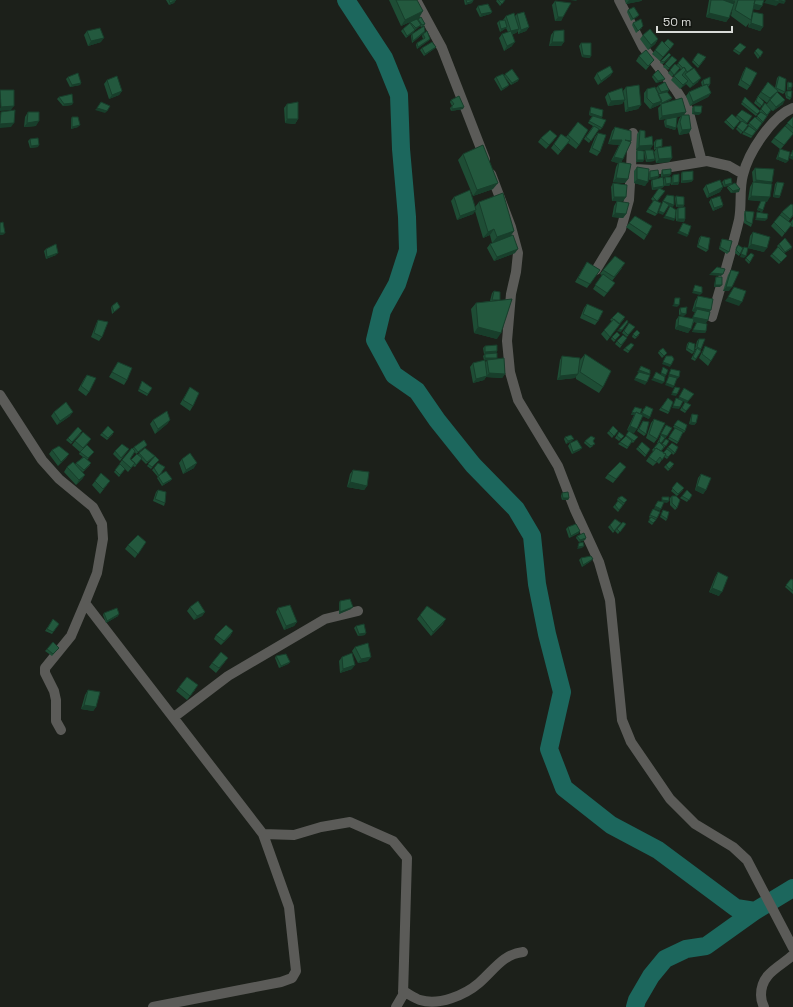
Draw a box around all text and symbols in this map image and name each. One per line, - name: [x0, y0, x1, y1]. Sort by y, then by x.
- scale bar: [657, 8, 732, 34]
- text: 50 m: [663, 14, 691, 30]

